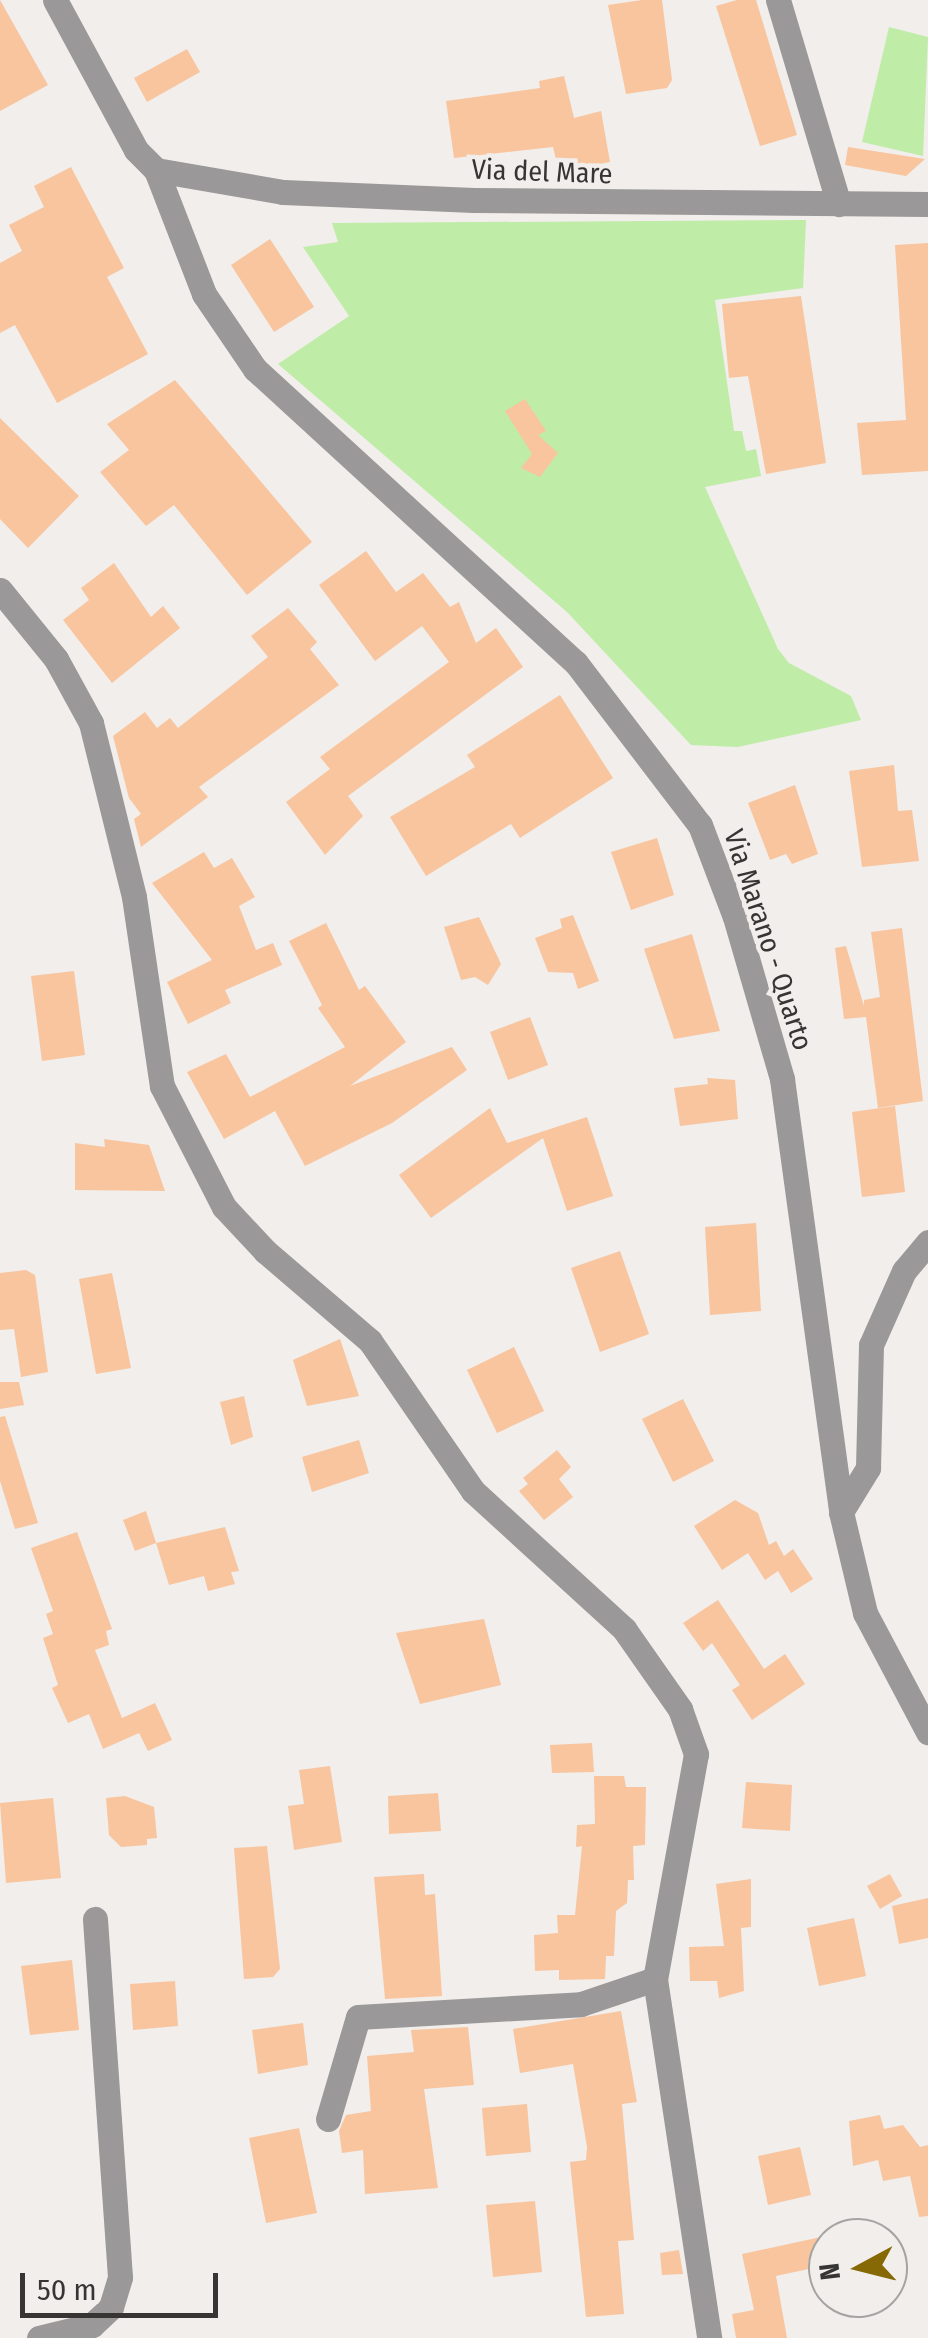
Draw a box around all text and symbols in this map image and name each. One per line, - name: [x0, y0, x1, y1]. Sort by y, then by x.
- street label: Via del Mare: [471, 153, 613, 191]
- street label: Via Marano - Quarto: [716, 825, 820, 1055]
- north arrow: [808, 2218, 908, 2318]
- scale bar: [25, 2253, 222, 2315]
- text: N: [812, 2261, 847, 2282]
- text: 50 m: [37, 2272, 97, 2308]

